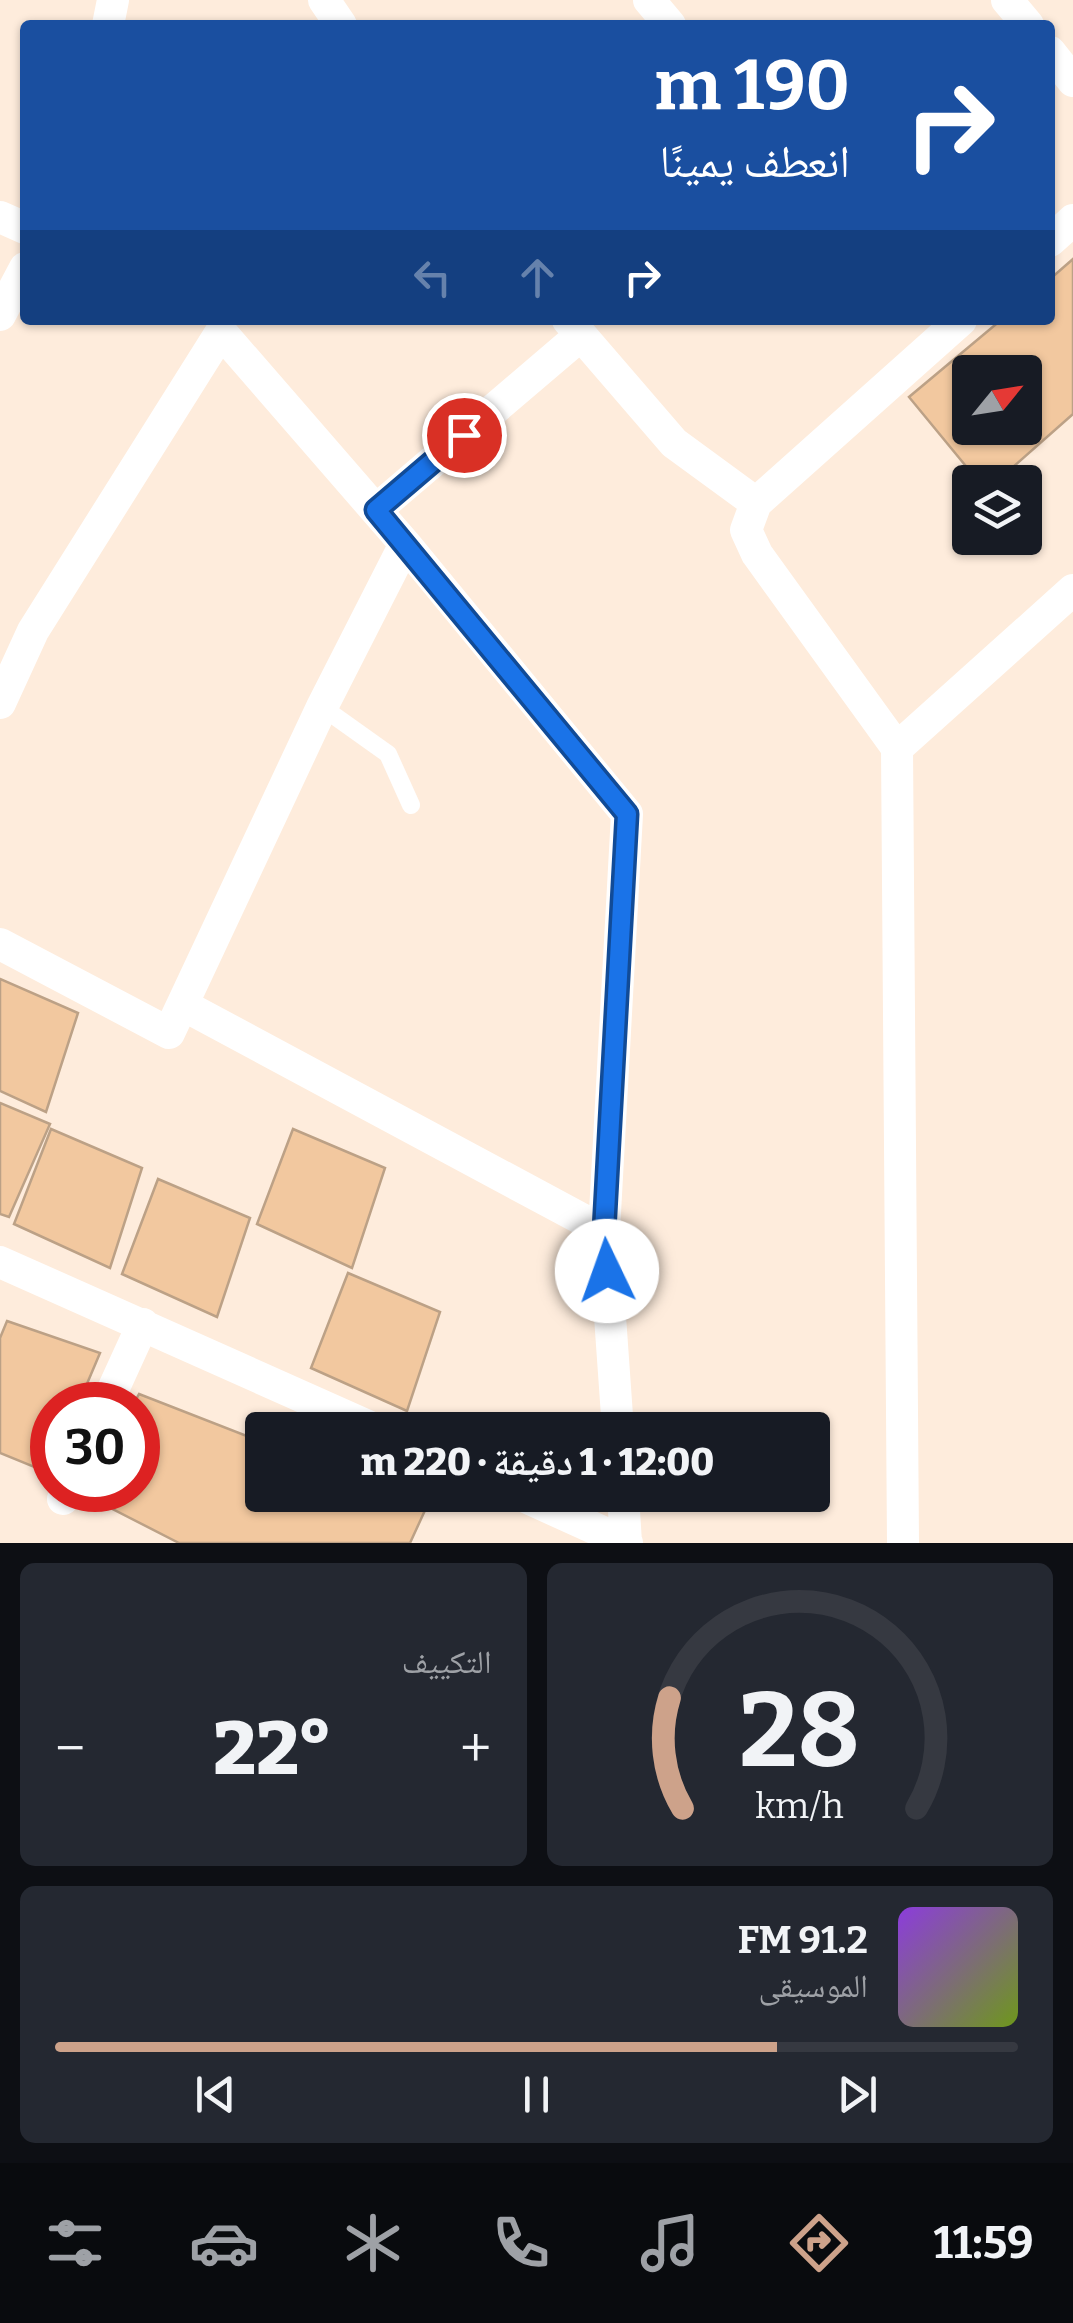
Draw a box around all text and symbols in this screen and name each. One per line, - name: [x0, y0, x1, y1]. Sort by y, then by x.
- text: 190 m: [655, 44, 850, 128]
- icon: right: [885, 60, 1015, 190]
- text: انعطف يمينًا: [659, 135, 850, 189]
- icon: left: [405, 250, 460, 305]
- icon: ahead: [510, 250, 565, 305]
- icon: right: [615, 250, 670, 305]
- north arrow: [952, 355, 1042, 445]
- map controls: [952, 355, 1042, 555]
- pin: [422, 393, 507, 478]
- icon: arrive: [437, 408, 492, 463]
- button: layers: [952, 465, 1042, 555]
- position arrow: [555, 1219, 659, 1323]
- speed limit sign: 30: [30, 1382, 160, 1512]
- text: 12:00 · 1 دقيقة · 220 m: [361, 1439, 714, 1485]
- text: التكييف: [402, 1643, 492, 1681]
- text: 28: [739, 1669, 860, 1794]
- text: 22°: [213, 1704, 332, 1794]
- text: −: [55, 1716, 85, 1782]
- text: +: [460, 1716, 491, 1782]
- text: km/h: [756, 1785, 844, 1827]
- text: 91.2 FM: [738, 1917, 868, 1963]
- text: الموسيقى: [758, 1967, 868, 2005]
- icon: previous: [188, 2067, 243, 2122]
- icon: pause: [509, 2067, 564, 2122]
- icon: next: [830, 2067, 885, 2122]
- icon: filters: [40, 2208, 110, 2278]
- icon: car: [189, 2208, 259, 2278]
- icon: climate: [338, 2208, 408, 2278]
- icon: phone: [486, 2208, 556, 2278]
- icon: music: [635, 2208, 705, 2278]
- icon: directions: [784, 2208, 854, 2278]
- text: 11:59: [933, 2216, 1034, 2270]

